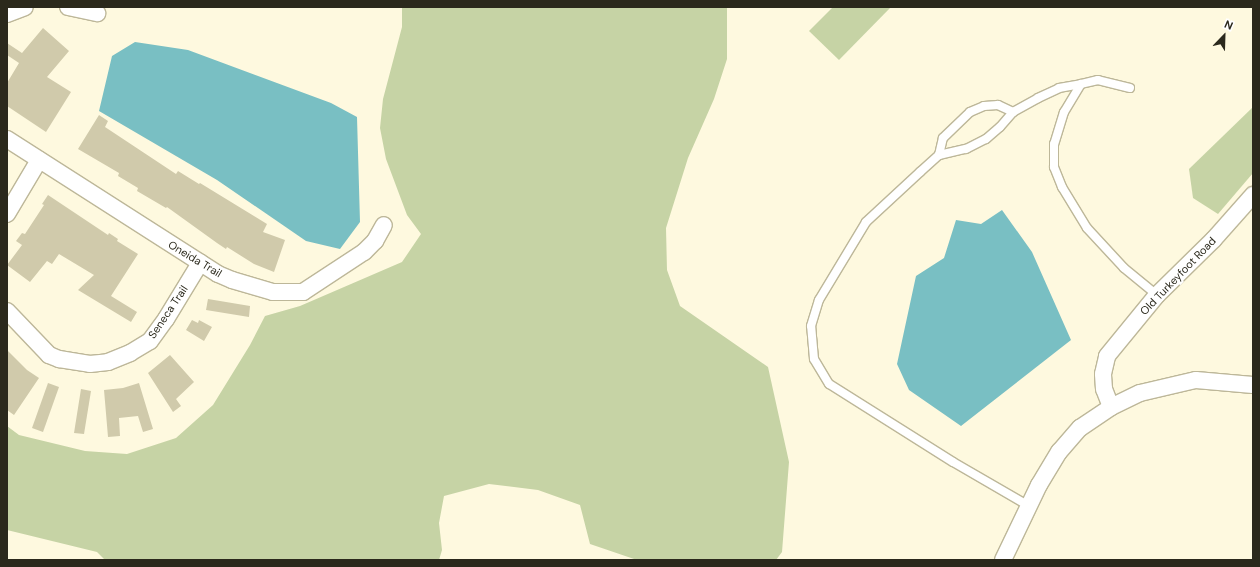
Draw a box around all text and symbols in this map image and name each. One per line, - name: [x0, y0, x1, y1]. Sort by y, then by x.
- north arrow: [1204, 16, 1244, 56]
- text: N: [1222, 17, 1235, 33]
- street label: Old Turkeyfoot Road: [1137, 234, 1219, 318]
- street label: Oneida Trail: [166, 238, 224, 280]
- street label: Seneca Trail: [145, 283, 191, 341]

